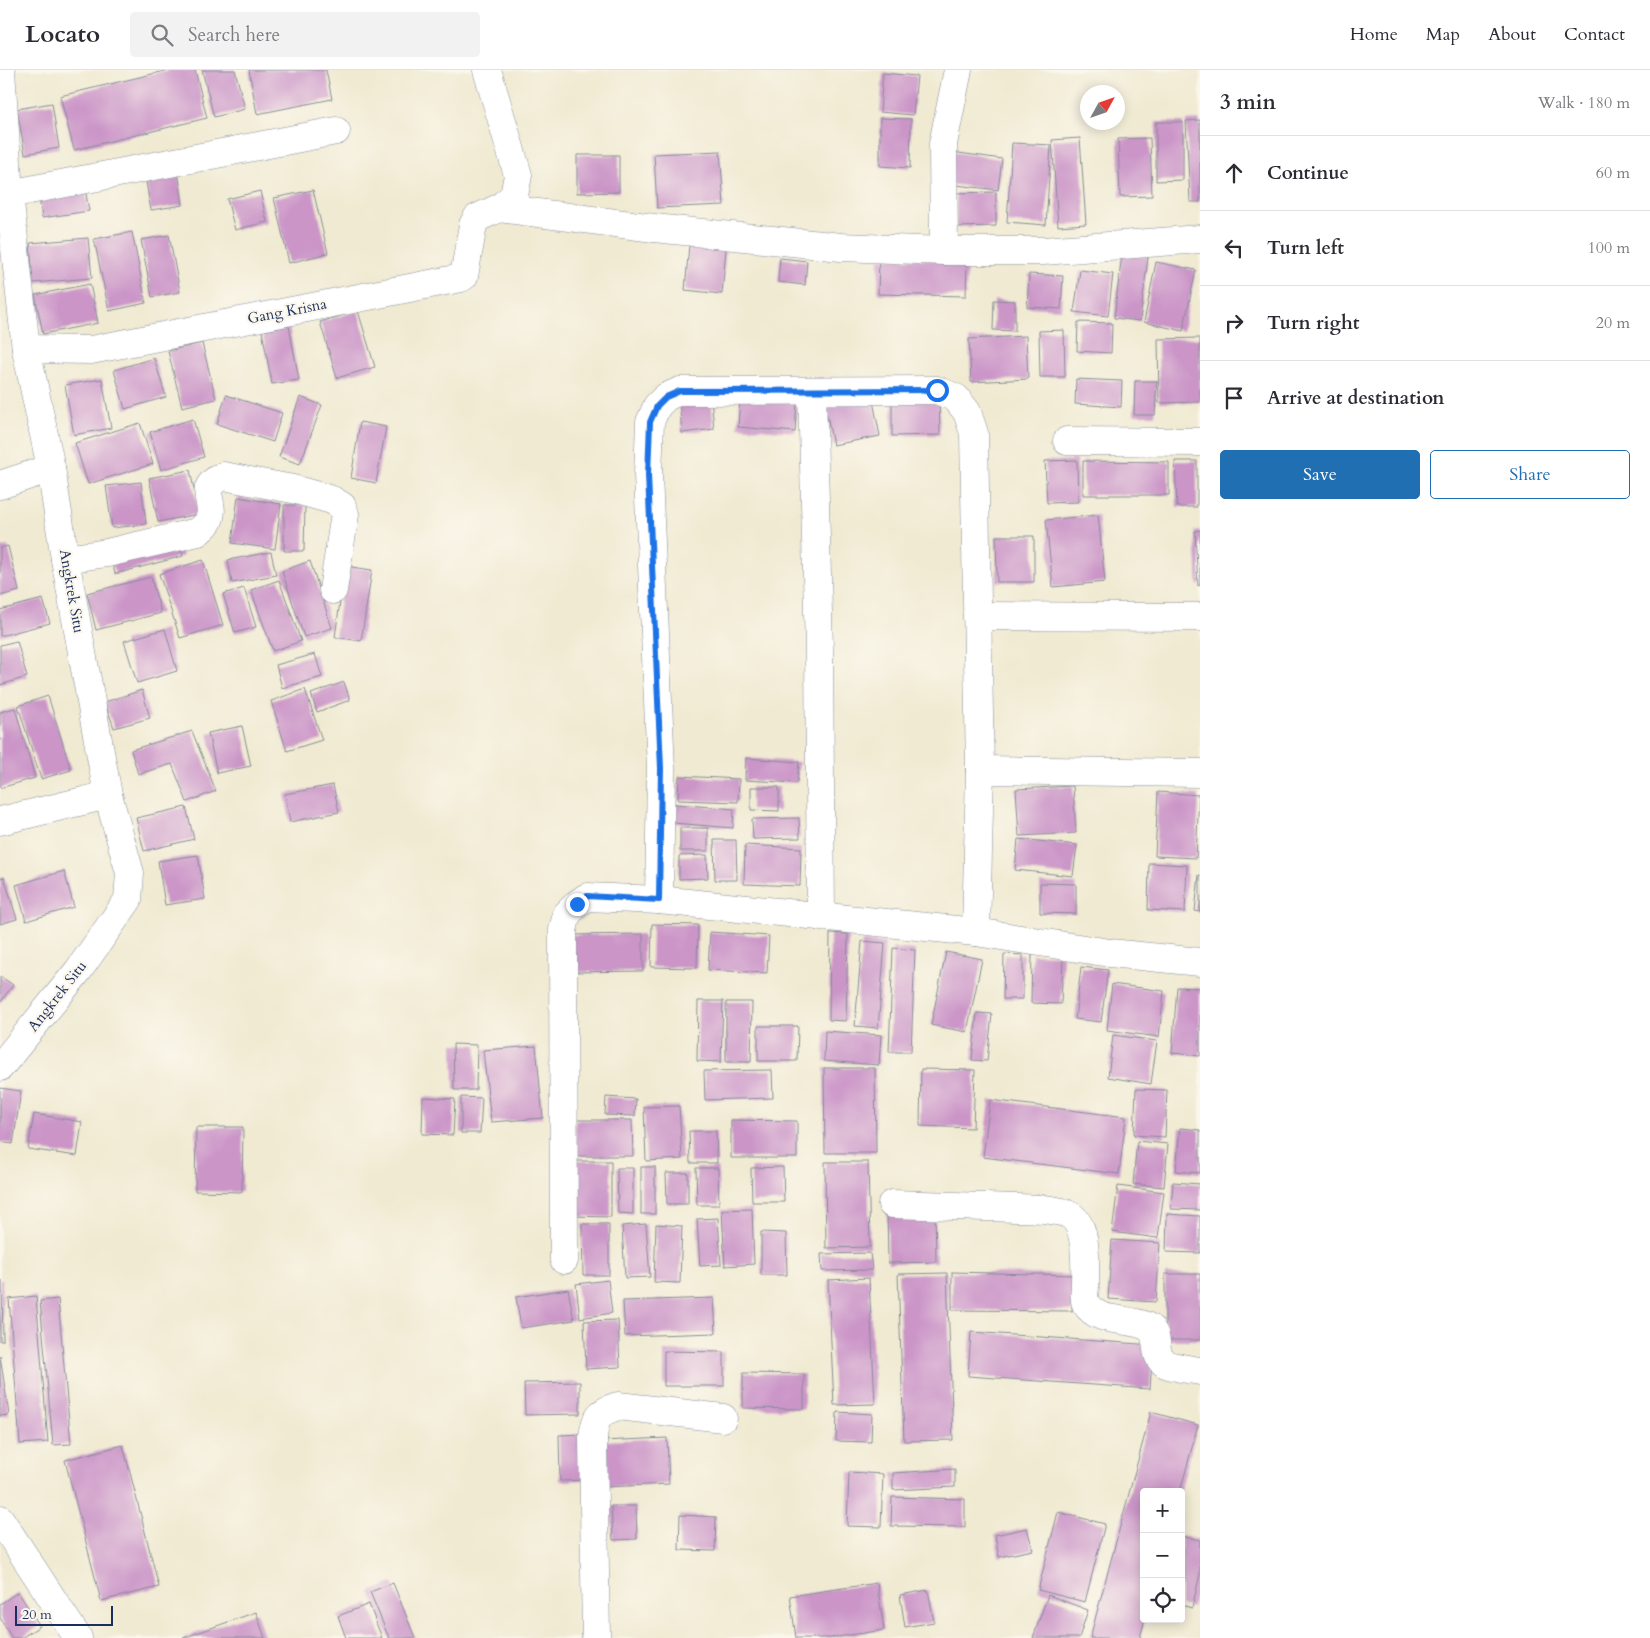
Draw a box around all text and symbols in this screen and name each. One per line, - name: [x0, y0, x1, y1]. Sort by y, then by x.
- search box: [130, 12, 480, 57]
- text: Locato: [25, 18, 100, 51]
- icon: search: [148, 21, 176, 49]
- text: Search here: [188, 22, 280, 48]
- text: Home: [1350, 22, 1398, 47]
- text: Map: [1426, 22, 1460, 47]
- text: About: [1488, 22, 1536, 47]
- text: Contact: [1564, 22, 1625, 47]
- north arrow: [1080, 85, 1125, 130]
- text: 3 min: [1220, 88, 1276, 117]
- text: Walk · 180 m: [1538, 92, 1630, 114]
- icon: ahead: [1220, 159, 1248, 187]
- text: Continue: [1267, 160, 1349, 186]
- text: 60 m: [1596, 162, 1630, 184]
- icon: left: [1220, 234, 1248, 262]
- text: Turn left: [1267, 235, 1344, 261]
- text: 100 m: [1588, 237, 1630, 259]
- street label: Gang Krisna: [246, 293, 329, 328]
- icon: right: [1220, 309, 1248, 337]
- text: Turn right: [1267, 310, 1359, 336]
- text: 20 m: [1596, 312, 1630, 334]
- route start: [926, 379, 949, 402]
- icon: arrive: [1220, 384, 1248, 412]
- text: Arrive at destination: [1267, 385, 1444, 411]
- button: Save: [1220, 450, 1420, 499]
- button: Share: [1430, 450, 1630, 499]
- street label: Angkrek Situ: [55, 548, 89, 634]
- route end: [566, 893, 589, 916]
- street label: Angkrek Situ: [23, 956, 91, 1036]
- map controls: [1140, 1488, 1185, 1623]
- button: +: [1140, 1488, 1185, 1533]
- button: −: [1140, 1533, 1185, 1578]
- button: locate: [1140, 1578, 1185, 1623]
- scale bar: [15, 1603, 112, 1626]
- text: 20 m: [22, 1605, 52, 1624]

